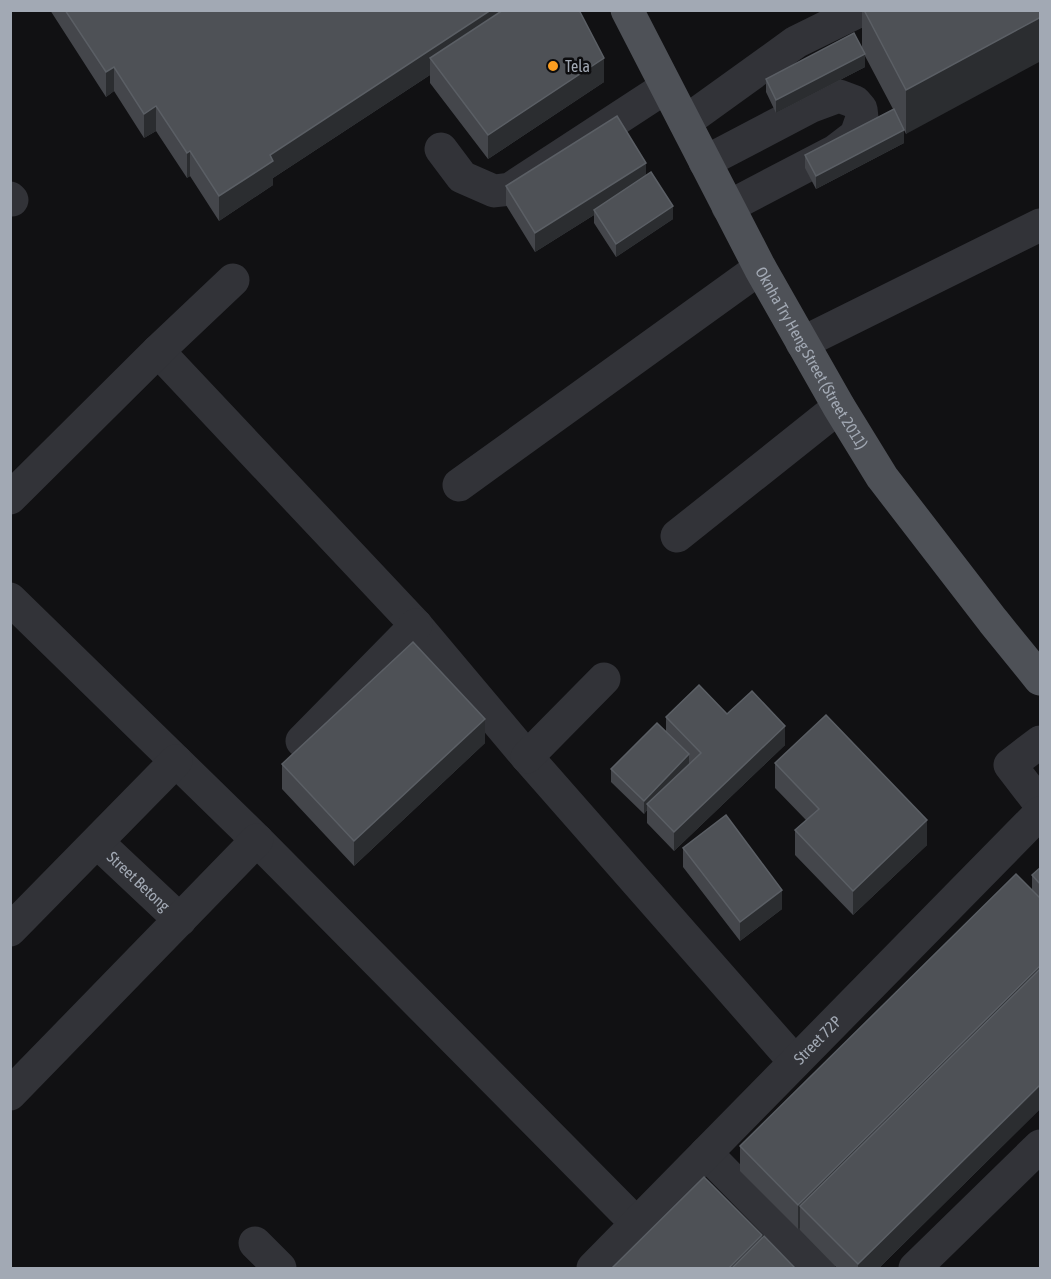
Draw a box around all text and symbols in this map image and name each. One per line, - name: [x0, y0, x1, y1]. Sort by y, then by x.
- place label: Tela: [565, 57, 590, 75]
- marker: Tela: [546, 59, 560, 73]
- street label: Oknha Try Heng Street (Street 2011): [752, 264, 872, 453]
- street label: Street Betong: [104, 847, 174, 915]
- street label: Street 72P: [790, 1012, 845, 1068]

